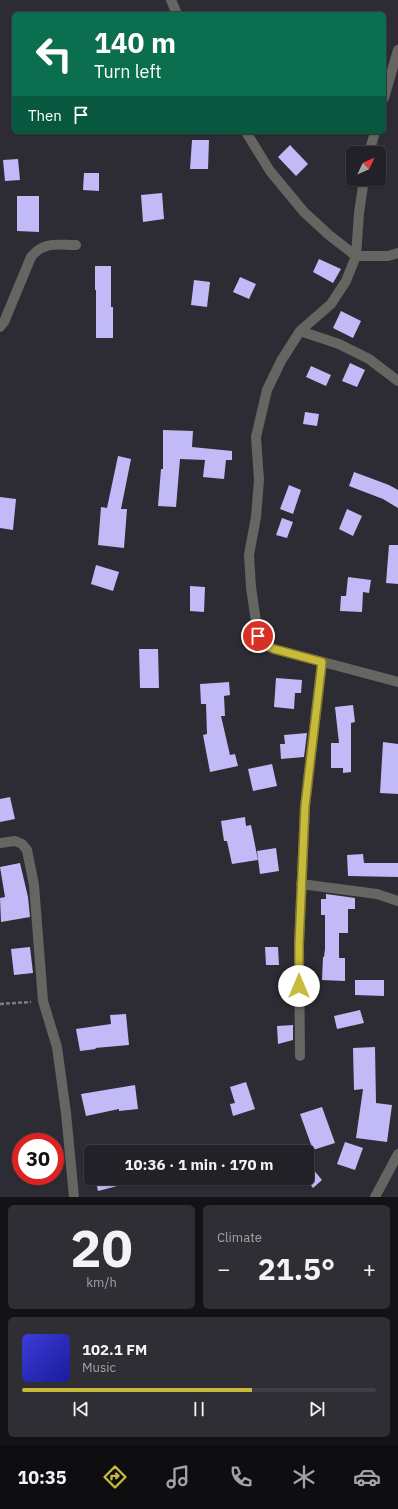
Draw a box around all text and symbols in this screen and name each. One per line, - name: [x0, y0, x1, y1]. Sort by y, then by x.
- text: 140 m: [94, 24, 176, 61]
- icon: left: [28, 28, 80, 80]
- text: Turn left: [94, 60, 162, 83]
- icon: arrive: [70, 104, 92, 126]
- text: Then: [28, 106, 62, 125]
- north arrow: [346, 146, 386, 186]
- map controls: [346, 146, 386, 186]
- pin: [241, 619, 275, 653]
- icon: arrive: [247, 625, 269, 647]
- position arrow: [278, 965, 320, 1007]
- speed limit sign: 30: [12, 1133, 64, 1185]
- text: 10:36 · 1 min · 170 m: [125, 1155, 273, 1174]
- text: 20: [70, 1214, 133, 1281]
- text: Climate: [217, 1229, 262, 1246]
- text: 21.5°: [258, 1249, 335, 1288]
- text: −: [217, 1254, 230, 1283]
- text: +: [363, 1254, 376, 1283]
- text: km/h: [86, 1274, 117, 1291]
- text: 102.1 FM: [82, 1340, 147, 1359]
- text: Music: [82, 1359, 116, 1376]
- icon: previous: [70, 1398, 92, 1420]
- icon: pause: [188, 1398, 210, 1420]
- icon: next: [306, 1398, 328, 1420]
- icon: directions: [101, 1463, 129, 1491]
- icon: music: [164, 1463, 192, 1491]
- icon: phone: [227, 1463, 255, 1491]
- icon: climate: [290, 1463, 318, 1491]
- icon: car: [353, 1463, 381, 1491]
- text: 10:35: [17, 1466, 67, 1489]

